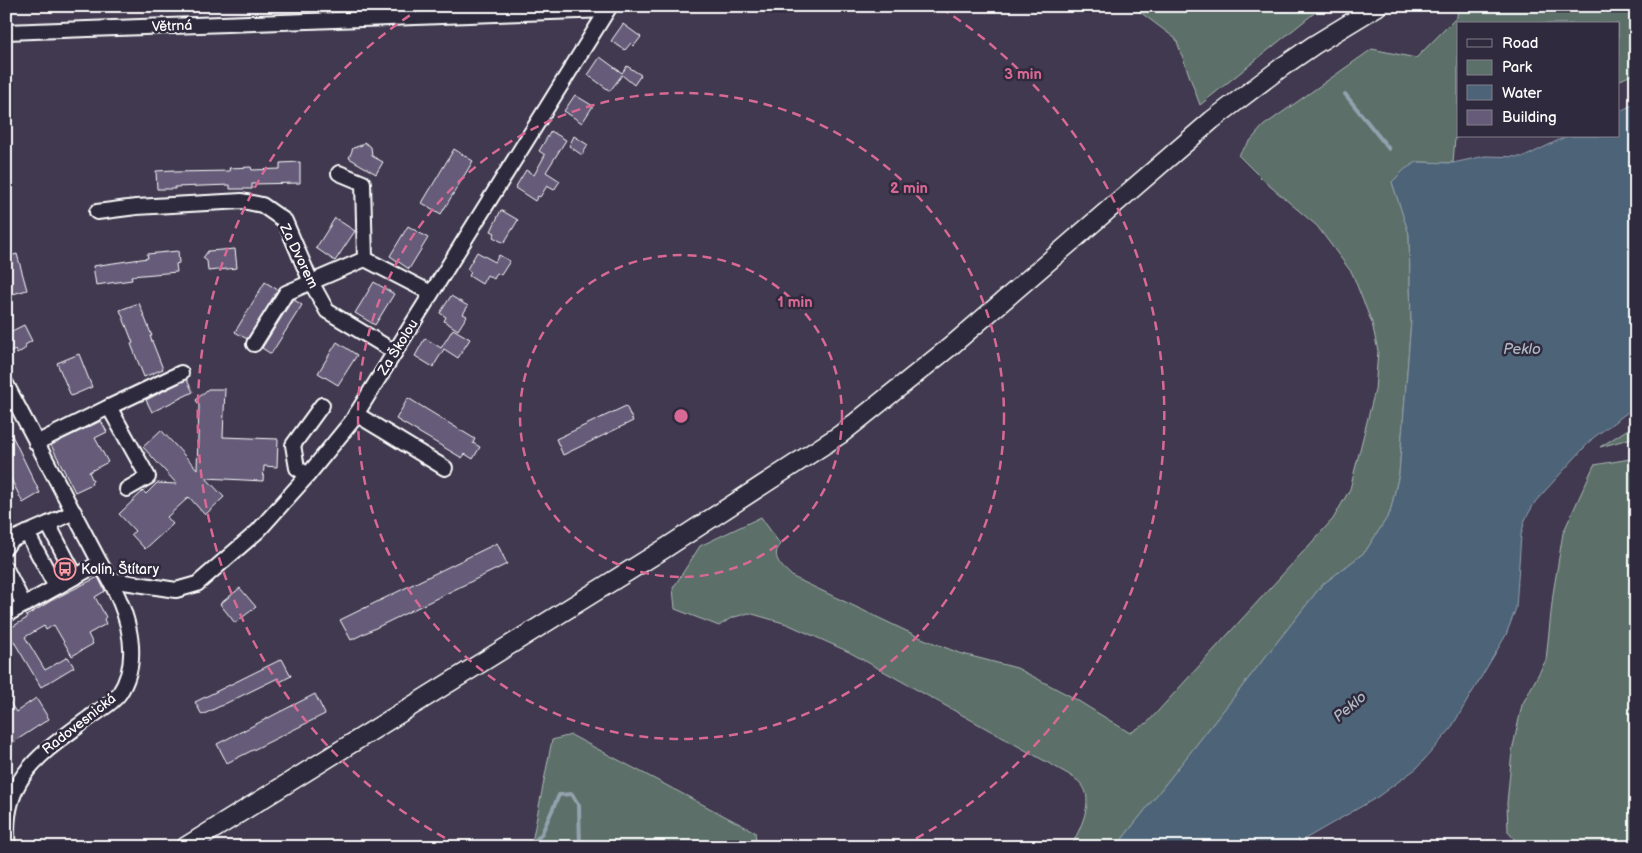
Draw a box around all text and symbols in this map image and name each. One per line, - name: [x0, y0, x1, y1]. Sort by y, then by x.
- street label: Větrná: [151, 17, 193, 35]
- legend: [1457, 22, 1620, 138]
- text: Road: [1502, 34, 1538, 53]
- text: Park: [1502, 58, 1533, 77]
- text: 3 min: [1004, 65, 1042, 84]
- text: Water: [1502, 84, 1542, 103]
- text: Building: [1502, 108, 1557, 127]
- text: 2 min: [890, 179, 928, 198]
- street label: Za Dvorem: [276, 220, 322, 291]
- text: 1 min: [777, 293, 813, 312]
- street label: Za Školou: [373, 315, 422, 379]
- water label: Peklo: [1503, 340, 1541, 359]
- centre of rings: [672, 407, 690, 425]
- bus stop icon: Kolín, Štítary: [53, 557, 77, 581]
- place label: Kolín, Štítary: [81, 560, 160, 578]
- water label: Peklo: [1329, 687, 1371, 726]
- street label: Radovesnická: [39, 690, 119, 758]

